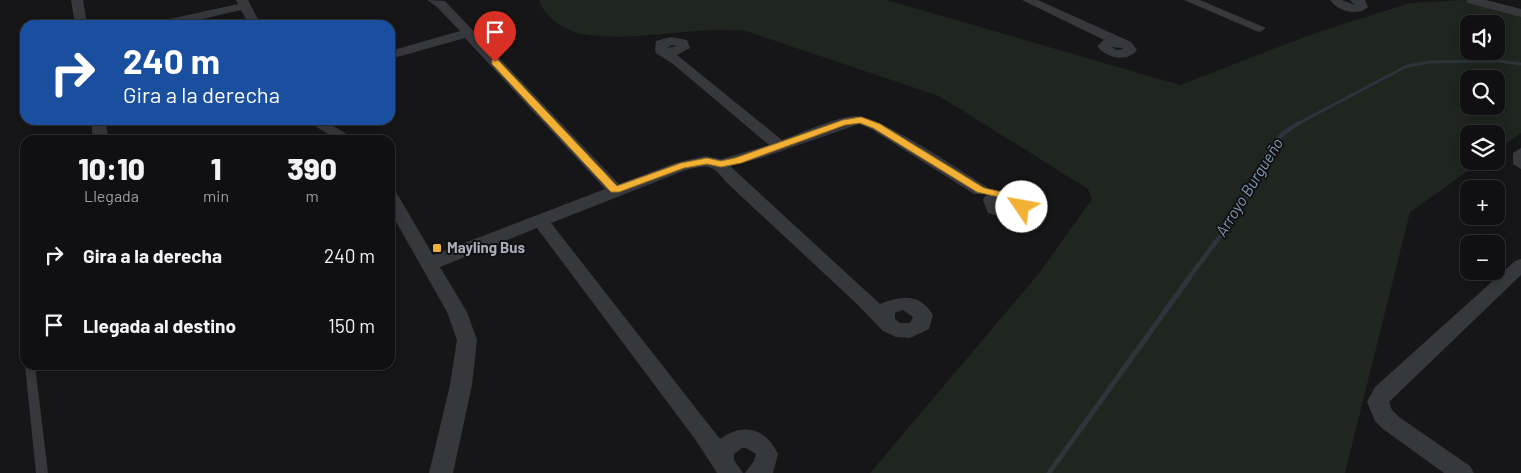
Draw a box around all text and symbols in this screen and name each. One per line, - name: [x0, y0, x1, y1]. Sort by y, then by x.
- pin: [474, 11, 516, 62]
- map controls: [1460, 15, 1505, 280]
- button: sound: [1460, 15, 1505, 60]
- icon: arrive: [481, 18, 509, 46]
- text: 240 m: [123, 39, 220, 81]
- icon: right: [40, 40, 105, 105]
- button: search: [1460, 70, 1505, 115]
- text: Gira a la derecha: [123, 81, 280, 107]
- button: layers: [1460, 125, 1505, 170]
- water label: Arroyo Burgueño: [1211, 134, 1286, 239]
- text: 10:10: [78, 150, 145, 186]
- text: 1: [211, 150, 221, 186]
- text: 390: [287, 150, 337, 186]
- position arrow: [995, 180, 1047, 232]
- button: +: [1460, 180, 1505, 225]
- text: Llegada: [84, 186, 139, 205]
- text: min: [203, 186, 229, 205]
- text: m: [305, 186, 319, 205]
- button: −: [1460, 235, 1505, 280]
- place label: Mayling Bus: [447, 238, 525, 256]
- icon: right: [40, 241, 68, 269]
- marker: Mayling Bus: [431, 242, 443, 254]
- text: Gira a la derecha: [83, 244, 222, 267]
- text: 240 m: [324, 244, 375, 267]
- icon: arrive: [40, 311, 68, 339]
- text: Llegada al destino: [83, 314, 236, 337]
- text: 150 m: [328, 314, 375, 337]

